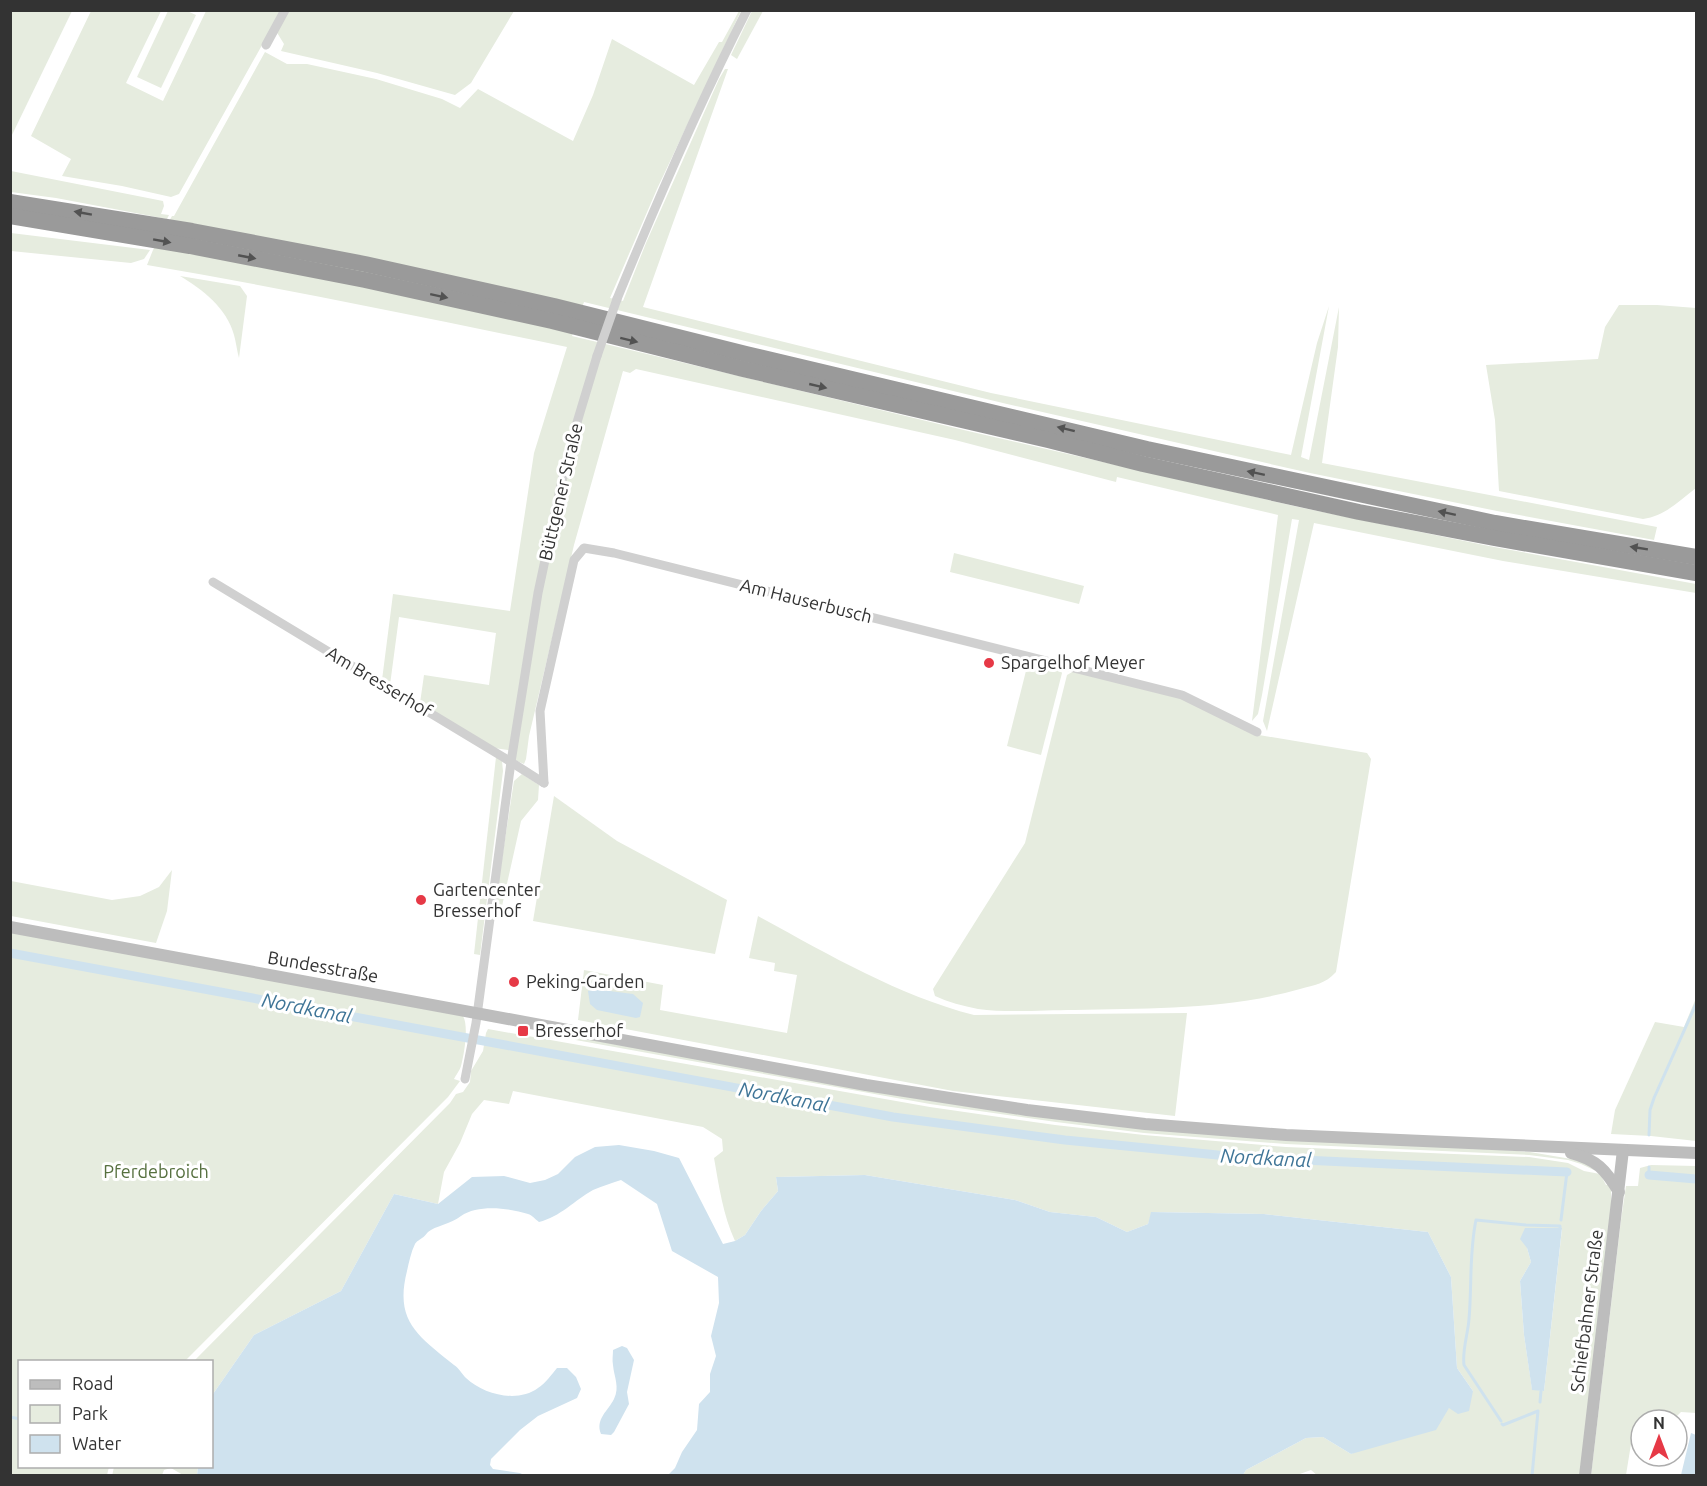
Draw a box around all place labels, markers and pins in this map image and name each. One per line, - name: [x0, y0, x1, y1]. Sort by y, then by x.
- place label: Spargelhof Meyer: [1001, 652, 1145, 672]
- marker: Spargelhof Meyer: [982, 656, 996, 670]
- place label: Gartencenter Bresserhof: [433, 879, 541, 920]
- marker: Gartencenter Bresserhof: [414, 893, 428, 907]
- place label: Peking-Garden: [526, 971, 644, 991]
- marker: Peking-Garden: [507, 975, 521, 989]
- place label: Bresserhof: [535, 1020, 623, 1040]
- marker: Bresserhof: [516, 1024, 530, 1038]

